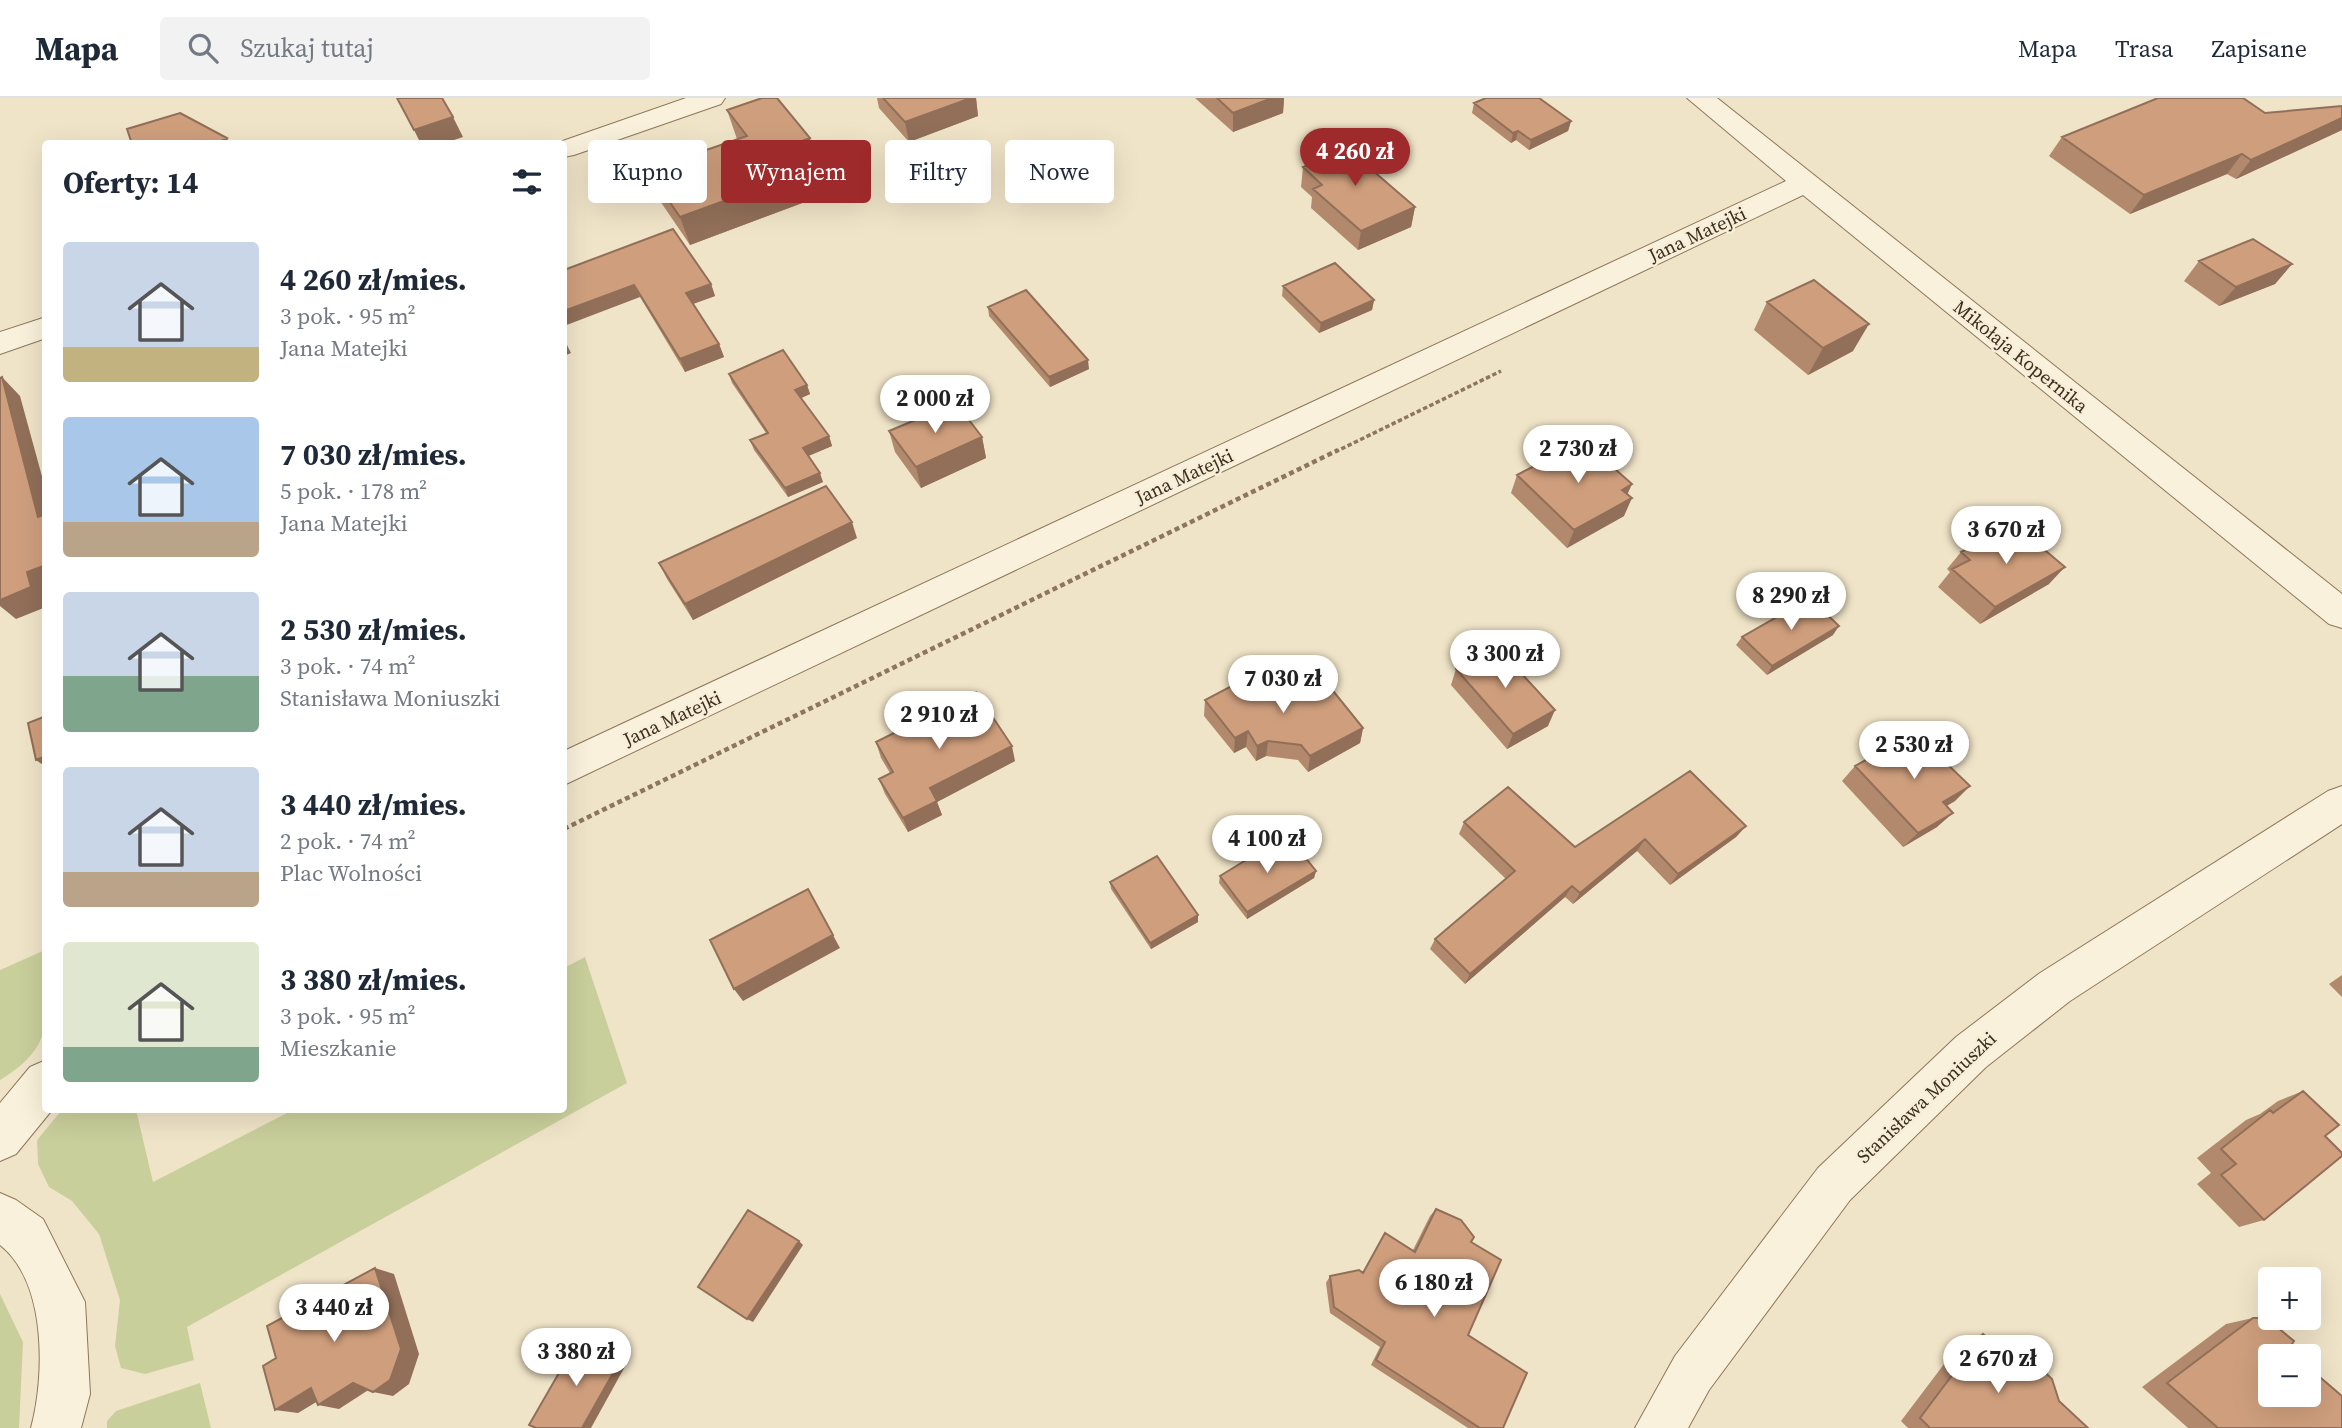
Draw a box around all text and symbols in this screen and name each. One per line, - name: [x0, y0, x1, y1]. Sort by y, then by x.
- search box: [160, 17, 650, 80]
- text: Mapa: [35, 26, 118, 71]
- icon: search: [184, 29, 222, 67]
- text: Szukaj tutaj: [240, 30, 374, 66]
- text: Mapa: [2018, 32, 2077, 65]
- text: Trasa: [2115, 32, 2174, 65]
- text: Zapisane: [2212, 32, 2307, 65]
- pin: 4 260 zł: [1283, 129, 1427, 188]
- text: 4 260 zł: [1316, 135, 1394, 167]
- chip: Kupno: [588, 140, 707, 203]
- chip: Wynajem: [721, 140, 871, 203]
- chip: Filtry: [885, 140, 991, 203]
- chip: Nowe: [1005, 140, 1114, 203]
- text: Oferty: 14: [63, 162, 199, 203]
- icon: filters: [508, 163, 546, 201]
- street label: Jana Matejki: [1643, 200, 1751, 268]
- text: 4 260 zł/mies.: [280, 259, 467, 300]
- icon: home: [119, 270, 203, 354]
- street label: Mikołaja Kopernika: [1948, 294, 2094, 419]
- text: 3 pok. · 95 m²: [280, 300, 416, 332]
- text: Jana Matejki: [280, 332, 408, 364]
- pin: 2 000 zł: [863, 376, 1007, 435]
- text: 2 000 zł: [896, 382, 974, 414]
- pin: 2 730 zł: [1506, 426, 1650, 485]
- text: 2 730 zł: [1539, 432, 1617, 464]
- text: 7 030 zł/mies.: [280, 434, 467, 475]
- street label: Jana Matejki: [1130, 442, 1238, 510]
- icon: home: [119, 445, 203, 529]
- text: 5 pok. · 178 m²: [280, 475, 427, 507]
- pin: 3 670 zł: [1934, 506, 2078, 566]
- text: Jana Matejki: [280, 507, 408, 539]
- text: 3 670 zł: [1967, 513, 2045, 545]
- pin: 8 290 zł: [1719, 573, 1863, 632]
- text: 8 290 zł: [1752, 579, 1830, 611]
- text: 2 530 zł/mies.: [280, 609, 467, 650]
- icon: home: [119, 620, 203, 704]
- pin: 3 300 zł: [1433, 630, 1577, 690]
- text: 3 300 zł: [1466, 637, 1544, 669]
- text: 3 pok. · 74 m²: [280, 650, 416, 682]
- pin: 7 030 zł: [1211, 656, 1355, 715]
- text: 7 030 zł: [1244, 662, 1322, 694]
- text: Stanisława Moniuszki: [280, 682, 500, 714]
- street label: Jana Matejki: [618, 684, 726, 752]
- pin: 2 910 zł: [867, 692, 1011, 751]
- text: 2 910 zł: [900, 698, 978, 730]
- pin: 2 530 zł: [1842, 722, 1986, 781]
- text: 2 530 zł: [1875, 728, 1953, 760]
- text: 3 440 zł/mies.: [280, 784, 467, 825]
- icon: home: [119, 795, 203, 879]
- pin: 4 100 zł: [1195, 816, 1339, 875]
- text: 4 100 zł: [1228, 822, 1306, 854]
- text: 2 pok. · 74 m²: [280, 825, 416, 857]
- text: Plac Wolności: [280, 857, 422, 889]
- text: 3 380 zł/mies.: [280, 959, 467, 1000]
- icon: home: [119, 970, 203, 1054]
- text: 3 pok. · 95 m²: [280, 1000, 416, 1032]
- street label: Stanisława Moniuszki: [1851, 1025, 2002, 1169]
- text: Mieszkanie: [280, 1032, 397, 1064]
- pin: 6 180 zł: [1362, 1260, 1506, 1319]
- text: 6 180 zł: [1395, 1266, 1473, 1298]
- map controls: [2258, 1267, 2321, 1407]
- button: +: [2258, 1267, 2321, 1330]
- pin: 3 440 zł: [262, 1284, 406, 1344]
- text: 3 440 zł: [295, 1291, 373, 1323]
- pin: 3 380 zł: [504, 1328, 648, 1388]
- text: 3 380 zł: [537, 1335, 615, 1367]
- pin: 2 670 zł: [1926, 1336, 2070, 1395]
- text: 2 670 zł: [1959, 1342, 2037, 1374]
- button: −: [2258, 1344, 2321, 1407]

